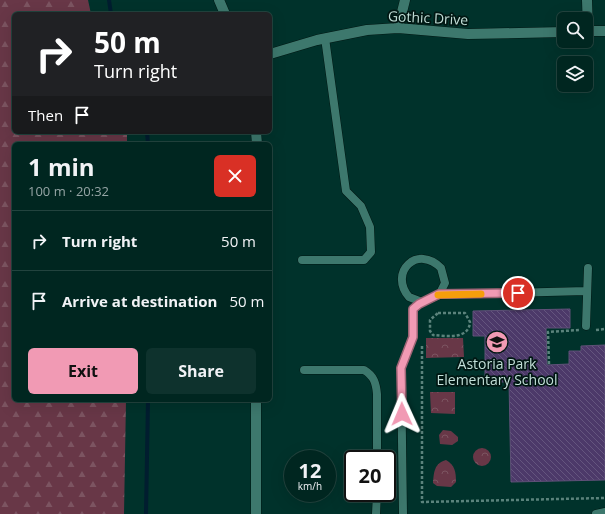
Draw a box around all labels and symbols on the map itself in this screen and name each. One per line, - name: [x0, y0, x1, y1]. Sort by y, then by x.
- street label: Gothic Drive: [387, 6, 469, 29]
- pin: [501, 276, 535, 310]
- school or university icon: Astoria Park Elementary School: [484, 329, 510, 355]
- place label: Astoria Park Elementary School: [436, 354, 558, 389]
- position arrow: [381, 393, 423, 435]
- speed limit sign: 20: [344, 450, 396, 502]

